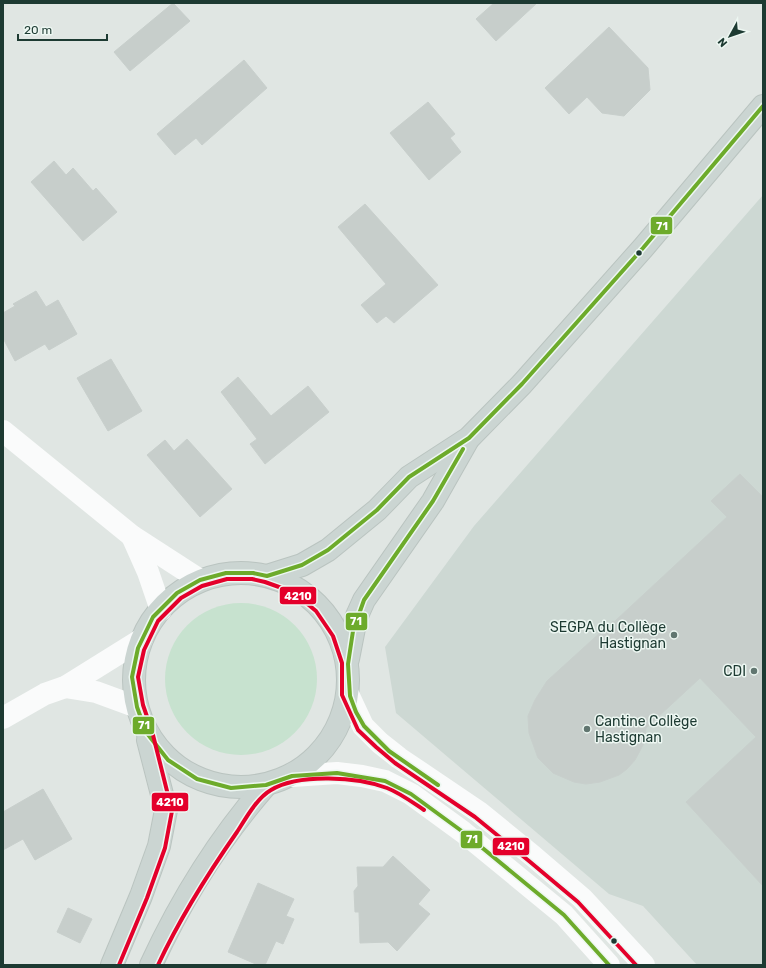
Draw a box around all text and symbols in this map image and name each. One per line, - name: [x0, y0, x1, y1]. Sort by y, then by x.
- scale bar: [18, 16, 107, 42]
- north arrow: [710, 16, 750, 56]
- text: 20 m: [24, 23, 52, 37]
- text: N: [715, 35, 730, 49]
- line badge: 71: [650, 216, 673, 235]
- text: 71: [656, 220, 668, 233]
- unlabelled marker: [634, 248, 644, 258]
- line badge: 4210: [279, 586, 317, 605]
- text: 4210: [284, 590, 312, 603]
- line badge: 71: [345, 612, 368, 631]
- text: 71: [350, 615, 362, 628]
- place label: SEGPA du Collège Hastignan: [550, 619, 666, 652]
- marker: SEGPA du Collège Hastignan: [669, 630, 679, 640]
- place label: CDI: [723, 663, 746, 680]
- marker: CDI: [749, 666, 759, 676]
- place label: Cantine Collège Hastignan: [595, 713, 697, 746]
- line badge: 71: [132, 716, 155, 735]
- text: 71: [138, 719, 150, 732]
- marker: Cantine Collège Hastignan: [582, 724, 592, 734]
- line badge: 4210: [151, 792, 189, 812]
- text: 4210: [156, 796, 184, 809]
- line badge: 71: [460, 830, 483, 849]
- text: 71: [466, 833, 478, 846]
- line badge: 4210: [492, 837, 530, 856]
- text: 4210: [497, 840, 525, 853]
- unlabelled marker: [609, 936, 619, 946]

